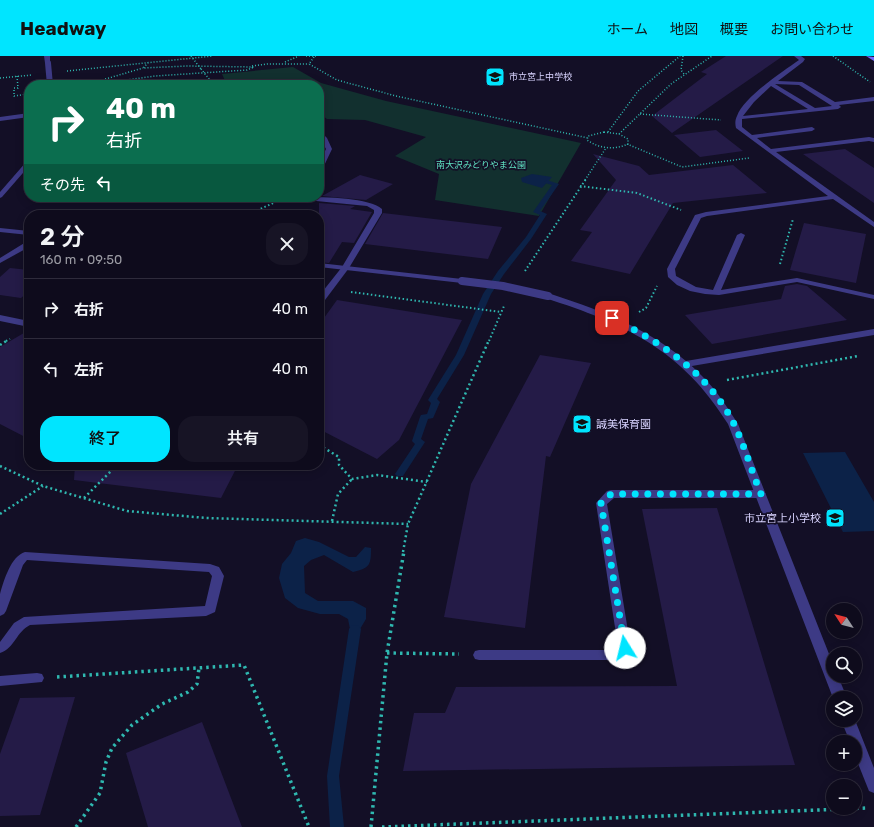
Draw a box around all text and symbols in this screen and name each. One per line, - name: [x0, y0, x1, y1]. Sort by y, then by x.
- text: Headway: [20, 17, 106, 40]
- text: ホーム: [606, 21, 648, 38]
- text: 地図: [670, 21, 698, 38]
- text: 概要: [720, 21, 748, 38]
- text: お問い合わせ: [770, 21, 854, 38]
- school or university icon: 市立宮上中学校: [484, 66, 506, 88]
- place label: 市立宮上中学校: [509, 72, 572, 82]
- text: 40 m: [106, 92, 176, 125]
- icon: right: [40, 96, 92, 148]
- text: 右折: [106, 130, 142, 152]
- park label: 南大沢みどりやま公園: [436, 160, 526, 170]
- icon: left: [93, 172, 115, 194]
- text: その先: [40, 176, 85, 194]
- text: 2 分: [40, 223, 85, 251]
- button: close: [266, 223, 308, 265]
- text: 160 m · 09:50: [40, 252, 122, 267]
- icon: right: [40, 298, 62, 320]
- text: 40 m: [272, 300, 308, 318]
- text: 右折: [74, 301, 104, 319]
- pin: [595, 301, 629, 335]
- icon: arrive: [601, 307, 623, 329]
- icon: left: [40, 358, 62, 380]
- text: 40 m: [272, 360, 308, 378]
- text: 左折: [74, 361, 104, 379]
- school or university icon: 誠美保育園: [571, 413, 593, 435]
- button: 終了: [40, 416, 170, 462]
- button: 共有: [178, 416, 308, 462]
- place label: 誠美保育園: [596, 418, 651, 431]
- school or university icon: 市立宮上小学校: [824, 507, 846, 529]
- place label: 市立宮上小学校: [744, 512, 821, 525]
- north arrow: [826, 603, 862, 639]
- map controls: [826, 603, 862, 815]
- position arrow: [604, 627, 646, 669]
- button: search: [826, 647, 862, 683]
- button: layers: [826, 691, 862, 727]
- button: +: [826, 735, 862, 771]
- button: −: [826, 779, 862, 815]

